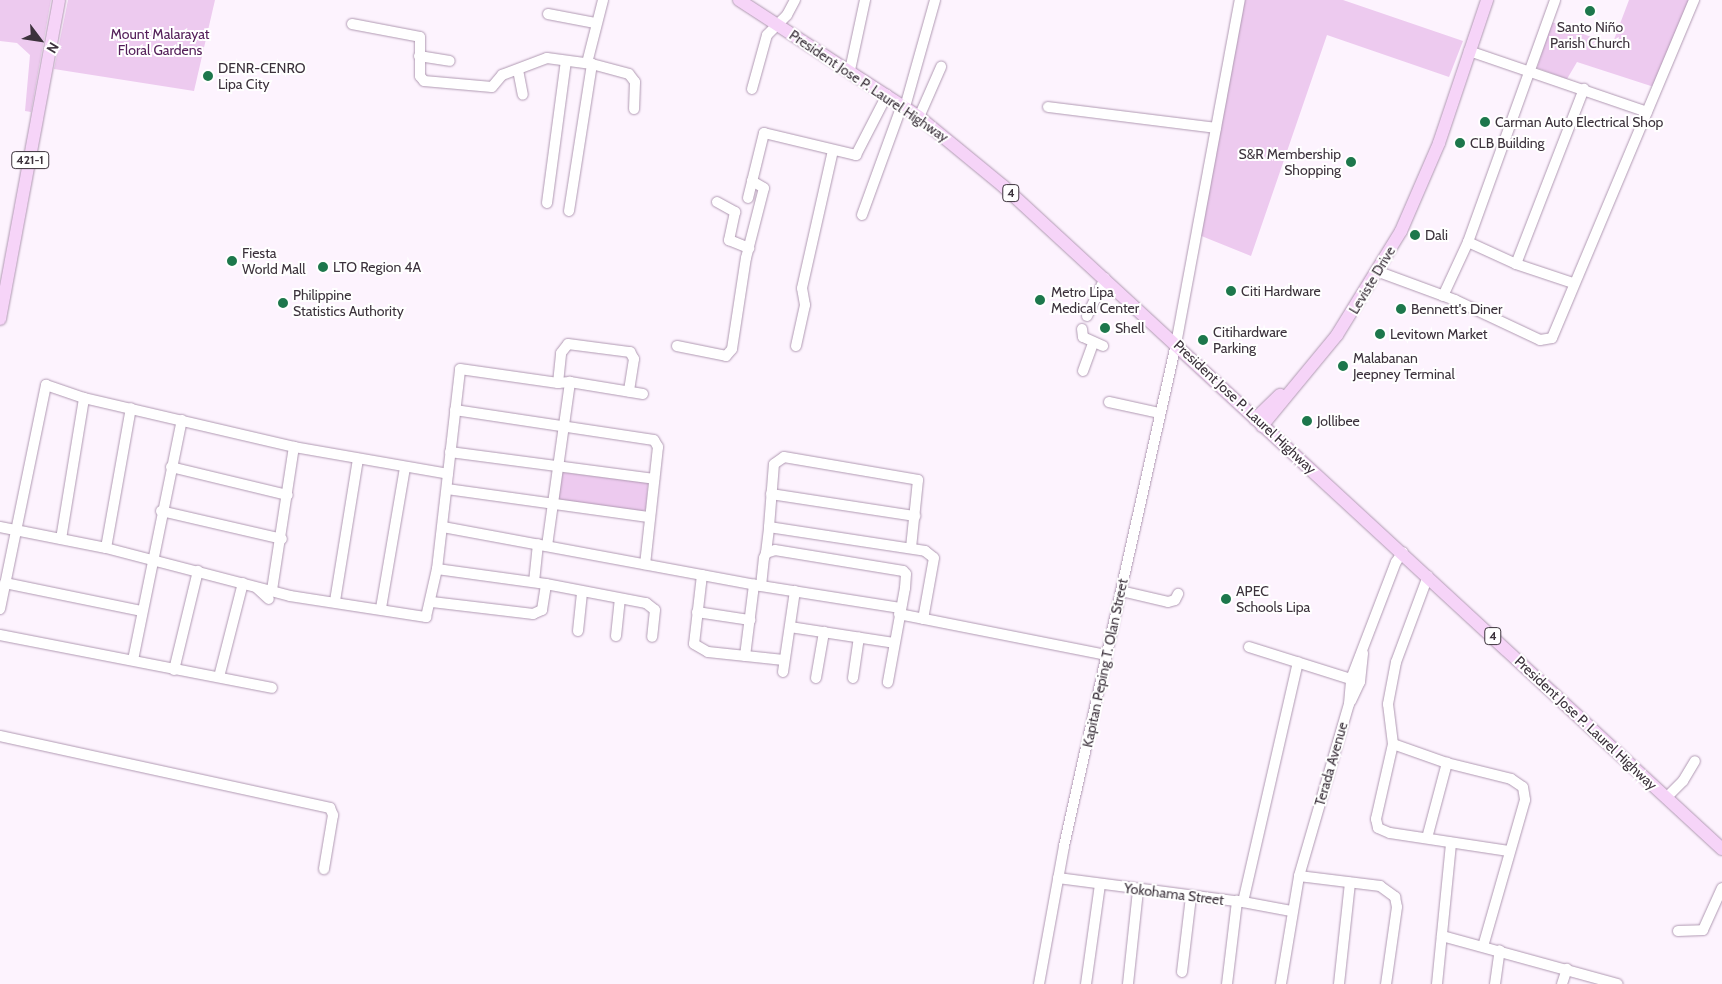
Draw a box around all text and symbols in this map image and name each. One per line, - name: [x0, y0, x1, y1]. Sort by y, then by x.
- marker: Santo Niño Parish Church: [1584, 5, 1596, 17]
- north arrow: [15, 15, 65, 65]
- place label: Santo Niño Parish Church: [1550, 19, 1630, 52]
- park label: Mount Malarayat Floral Gardens: [111, 26, 209, 58]
- street label: President Jose P. Laurel Highway: [786, 26, 952, 146]
- text: N: [43, 39, 63, 57]
- place label: DENR-CENRO Lipa City: [218, 60, 306, 92]
- marker: DENR-CENRO Lipa City: [202, 70, 214, 82]
- place label: Carman Auto Electrical Shop: [1495, 114, 1663, 130]
- marker: Carman Auto Electrical Shop: [1479, 116, 1491, 128]
- place label: CLB Building: [1470, 135, 1545, 151]
- marker: CLB Building: [1454, 137, 1466, 149]
- place label: S&R Membership Shopping: [1239, 146, 1341, 178]
- road number: 421-1: [10, 150, 50, 170]
- marker: S&R Membership Shopping: [1345, 156, 1357, 168]
- road number: 4: [1002, 184, 1020, 202]
- place label: Dali: [1425, 227, 1448, 243]
- marker: Dali: [1409, 229, 1421, 241]
- street label: Leviste Drive: [1345, 243, 1399, 317]
- place label: Fiesta World Mall: [242, 245, 306, 278]
- marker: Fiesta World Mall: [226, 255, 238, 267]
- place label: LTO Region 4A: [333, 259, 421, 275]
- marker: LTO Region 4A: [317, 261, 329, 273]
- place label: Citi Hardware: [1241, 283, 1321, 299]
- place label: Metro Lipa Medical Center: [1051, 284, 1139, 316]
- marker: Citi Hardware: [1225, 285, 1237, 297]
- place label: Philippine Statistics Authority: [293, 287, 404, 320]
- marker: Metro Lipa Medical Center: [1033, 293, 1047, 307]
- marker: Philippine Statistics Authority: [277, 297, 289, 309]
- place label: Bennett's Diner: [1411, 301, 1502, 317]
- marker: Bennett's Diner: [1395, 303, 1407, 315]
- place label: Shell: [1115, 320, 1144, 336]
- marker: Shell: [1099, 322, 1111, 334]
- place label: Citihardware Parking: [1213, 324, 1287, 357]
- place label: Levitown Market: [1390, 326, 1488, 342]
- marker: Levitown Market: [1374, 328, 1386, 340]
- marker: Citihardware Parking: [1197, 334, 1209, 346]
- street label: President Jose P. Laurel Highway: [1170, 337, 1320, 477]
- place label: Malabanan Jeepney Terminal: [1353, 350, 1455, 382]
- marker: Malabanan Jeepney Terminal: [1337, 360, 1349, 372]
- place label: Jollibee: [1317, 413, 1360, 429]
- marker: Jollibee: [1301, 415, 1313, 427]
- street label: Kapitan Peping T. Olan Street: [1079, 577, 1131, 749]
- place label: APEC Schools Lipa: [1236, 583, 1310, 616]
- marker: APEC Schools Lipa: [1220, 593, 1232, 605]
- road number: 4: [1484, 626, 1502, 646]
- street label: President Jose P. Laurel Highway: [1511, 653, 1661, 793]
- street label: Terada Avenue: [1311, 720, 1351, 808]
- street label: Yokohama Street: [1123, 880, 1225, 908]

